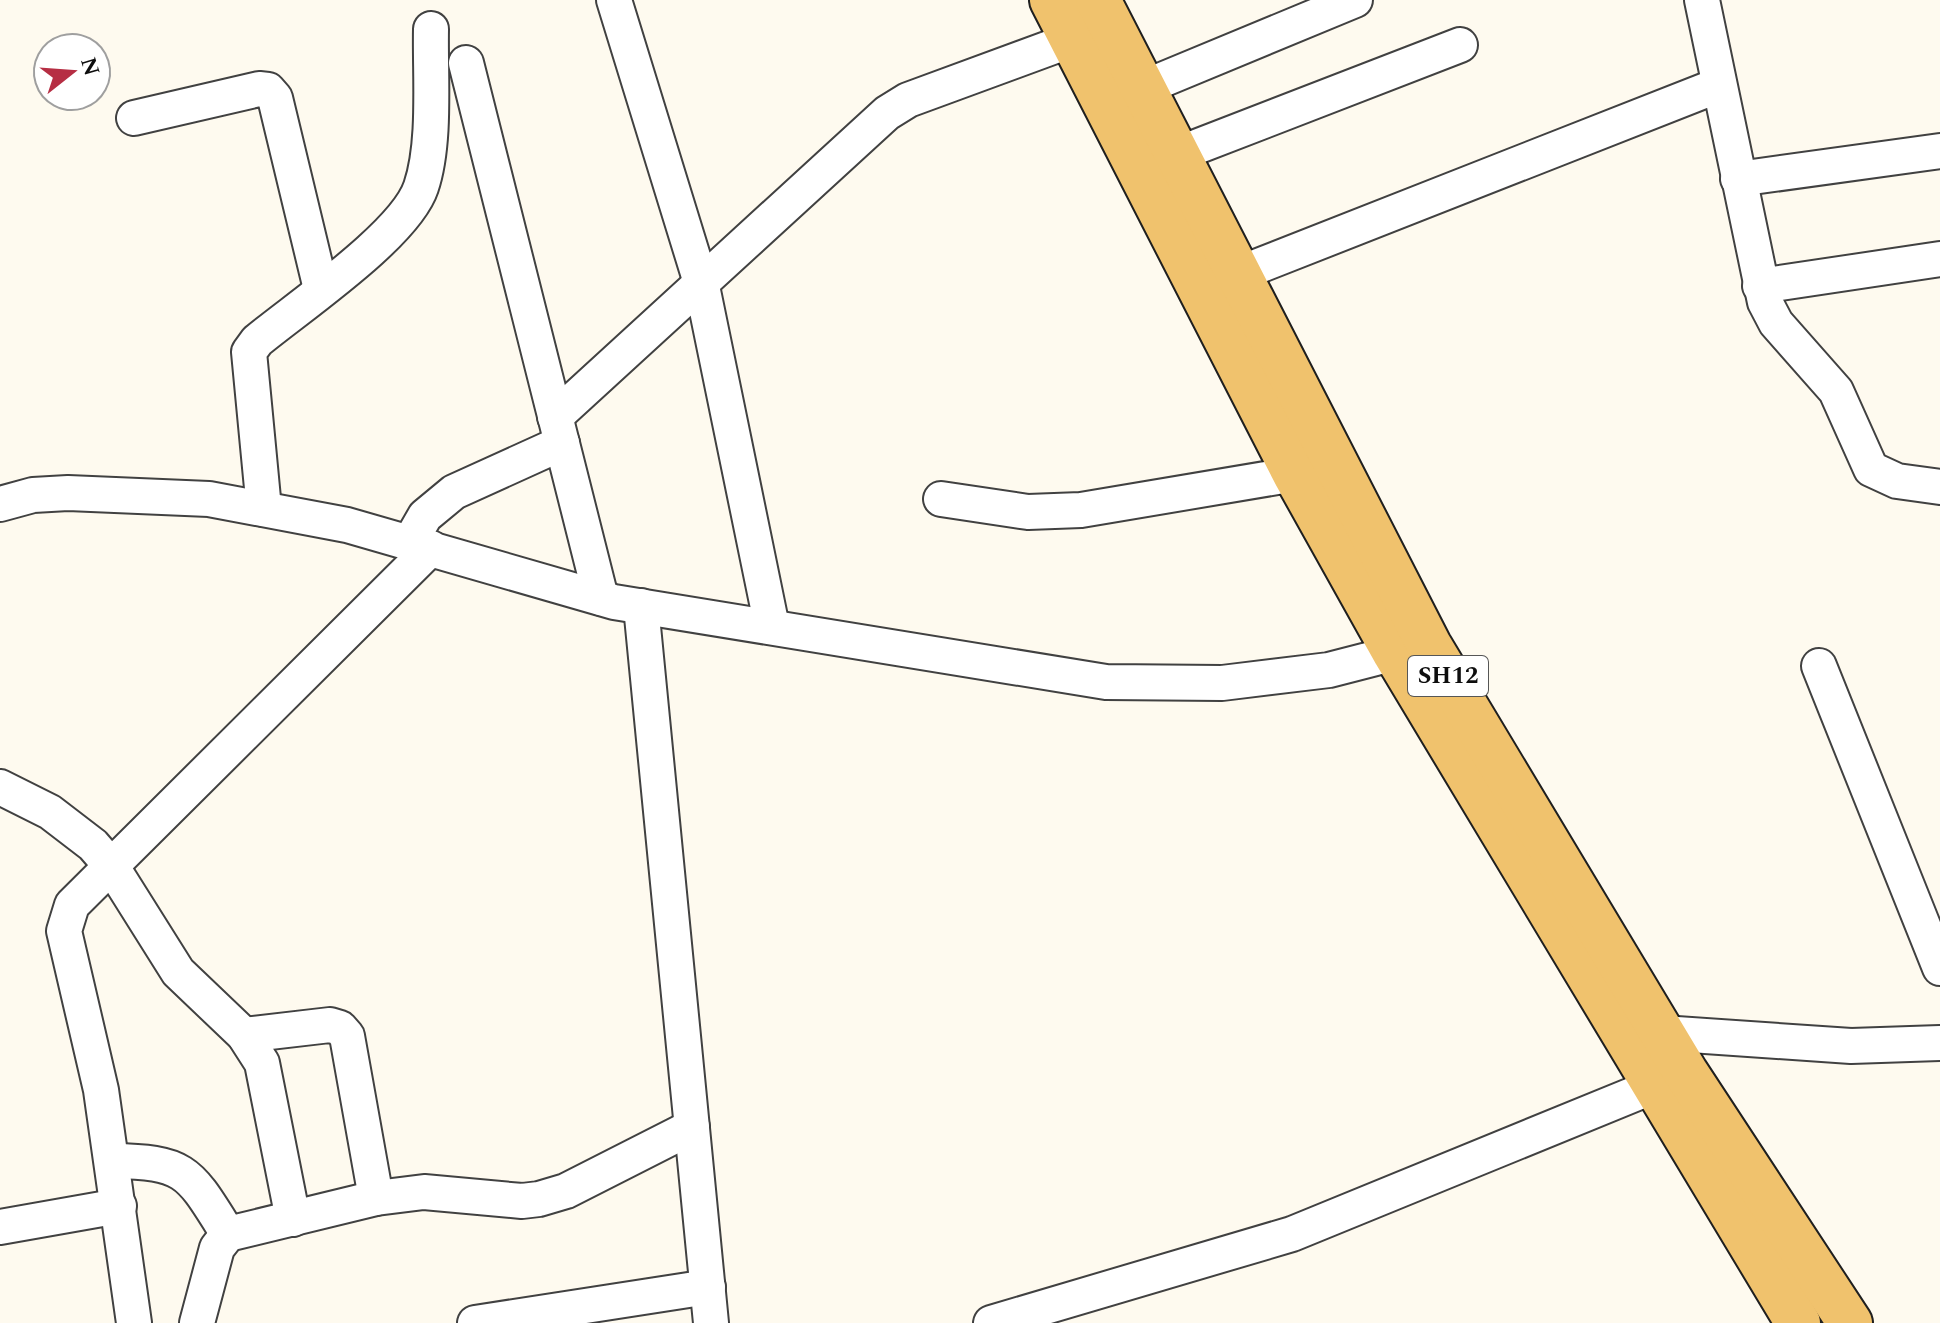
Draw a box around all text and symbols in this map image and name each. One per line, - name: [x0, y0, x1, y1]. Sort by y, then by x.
- north arrow: [32, 32, 112, 112]
- text: N: [71, 53, 108, 80]
- road number: SH12: [1408, 656, 1488, 696]

